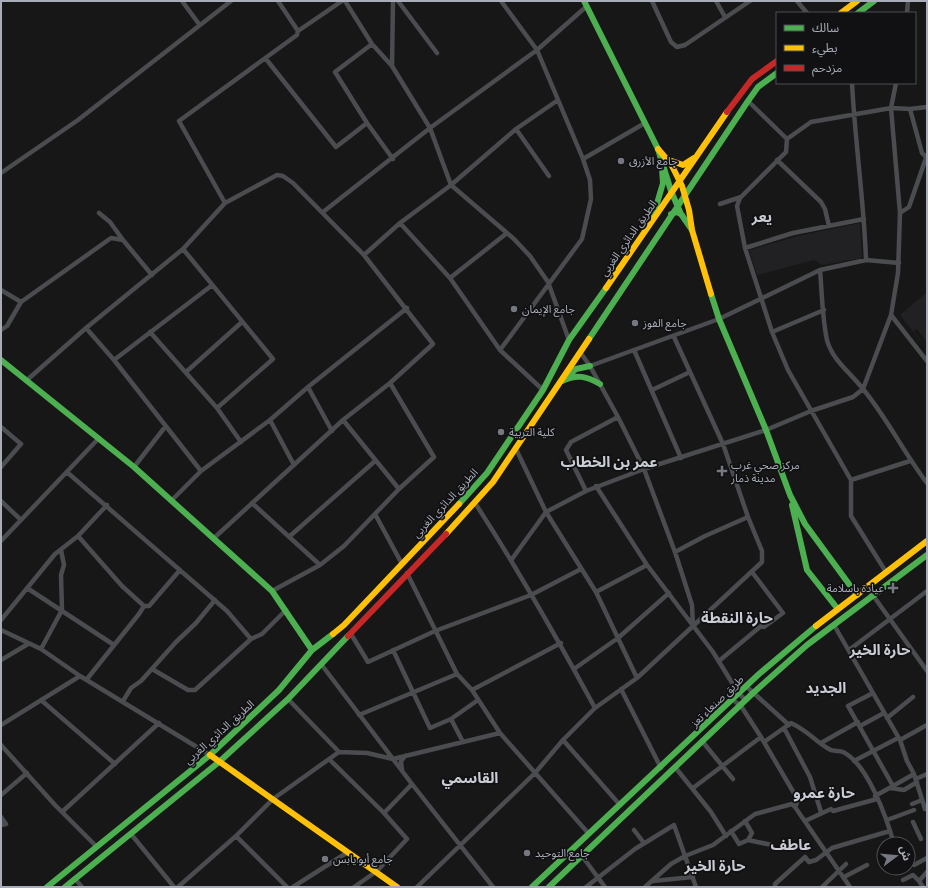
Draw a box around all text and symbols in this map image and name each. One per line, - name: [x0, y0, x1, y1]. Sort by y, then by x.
- legend: [776, 12, 916, 84]
- text: سالك: [812, 19, 839, 36]
- text: بطيء: [812, 39, 838, 58]
- text: مزدحم: [812, 59, 842, 77]
- place label: جامع الأزرق: [629, 153, 678, 169]
- marker: جامع الأزرق: [616, 156, 626, 166]
- street label: الطريق الدائري الغربي: [596, 197, 662, 280]
- district label: يعر: [751, 206, 772, 227]
- place label: جامع الإيمان: [522, 301, 575, 317]
- marker: جامع الإيمان: [509, 304, 519, 314]
- place label: جامع الفوز: [642, 315, 687, 331]
- marker: جامع الفوز: [630, 318, 640, 328]
- place label: كلية التربية: [509, 424, 555, 439]
- marker: كلية التربية: [496, 427, 506, 437]
- district label: عمر بن الخطاب: [560, 451, 658, 472]
- place label: مركز صحي غرب مدينة ذمار: [730, 457, 800, 485]
- street label: الطريق الدائري الغربي: [409, 465, 483, 542]
- marker: مركز صحي غرب مدينة ذمار: [716, 465, 728, 477]
- place label: عيادة باسلامة: [827, 580, 884, 595]
- marker: عيادة باسلامة: [887, 582, 899, 594]
- district label: حارة النقطة: [701, 607, 773, 628]
- district label: حارة الخير: [848, 639, 911, 660]
- street label: طريق صنعاء تعز: [686, 671, 747, 731]
- district label: الجديد: [806, 677, 846, 698]
- street label: الطريق الدائري الغربي: [180, 696, 259, 769]
- district label: القاسمي: [442, 767, 498, 789]
- district label: حارة عمرو: [793, 782, 855, 803]
- district label: عاطف: [771, 834, 811, 855]
- north arrow: [876, 836, 916, 876]
- text: ش: [897, 844, 915, 862]
- place label: جامع التوحيد: [535, 845, 590, 861]
- marker: جامع التوحيد: [522, 848, 532, 858]
- place label: جامع أبو يابس: [333, 851, 393, 867]
- marker: جامع أبو يابس: [320, 854, 330, 864]
- district label: حارة الخير: [683, 855, 746, 876]

